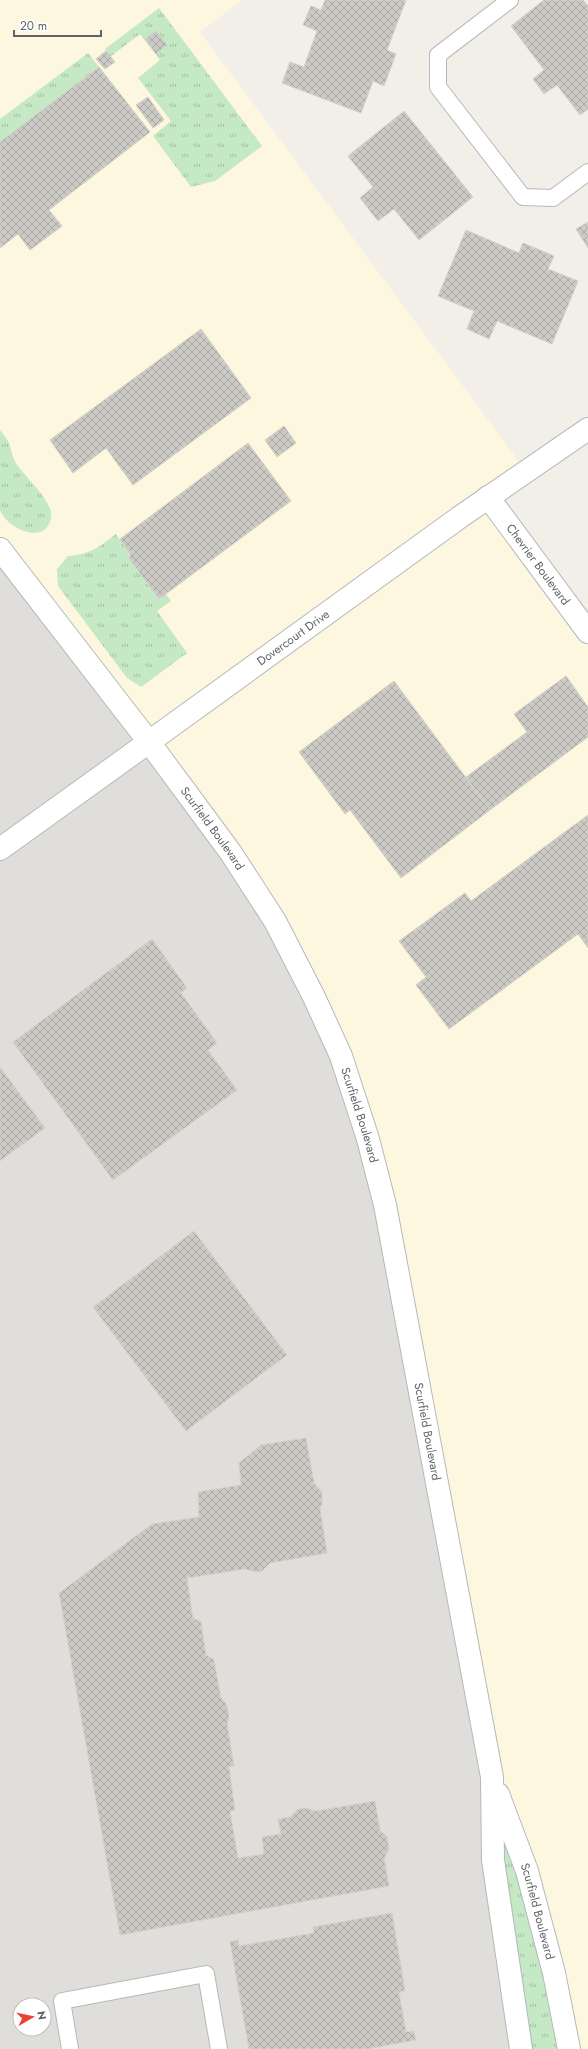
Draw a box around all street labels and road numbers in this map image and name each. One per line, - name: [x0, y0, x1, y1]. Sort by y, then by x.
- street label: Chevrier Boulevard: [502, 520, 574, 609]
- street label: Dovercourt Drive: [253, 605, 333, 670]
- street label: Scurfield Boulevard: [176, 783, 249, 874]
- street label: Scurfield Boulevard: [336, 1065, 383, 1165]
- street label: Scurfield Boulevard: [409, 1381, 445, 1482]
- street label: Scurfield Boulevard: [516, 1860, 559, 1962]

